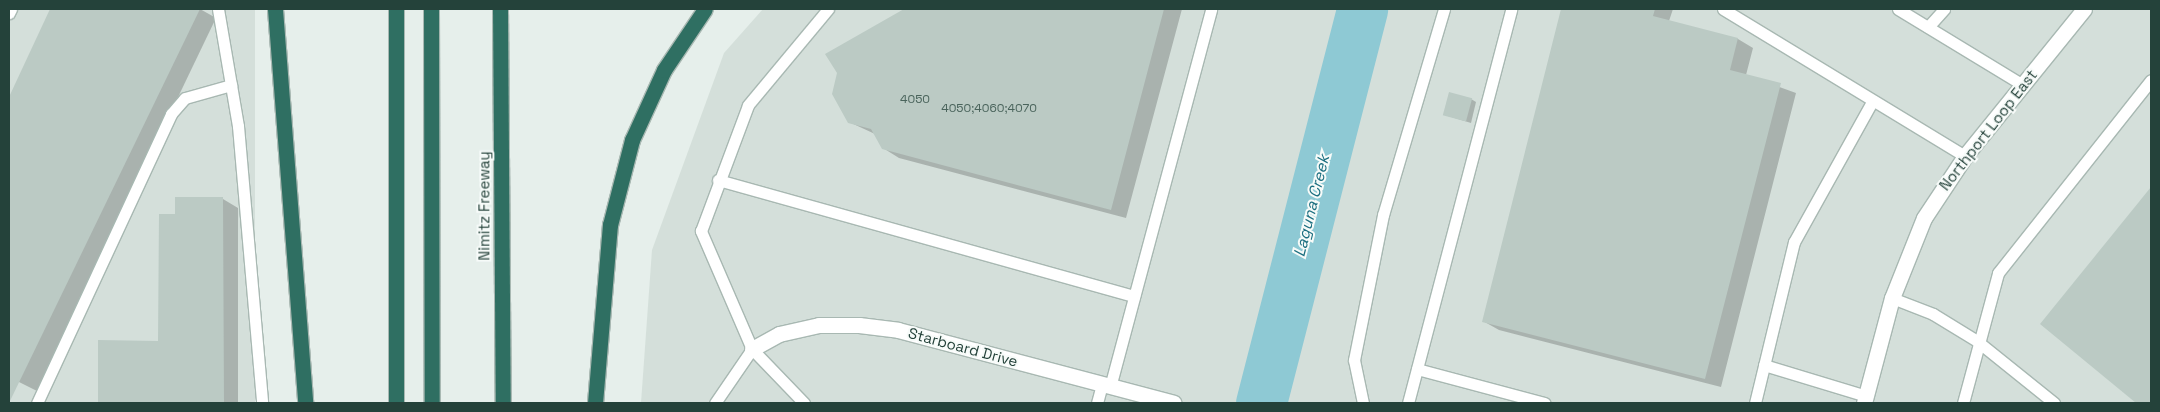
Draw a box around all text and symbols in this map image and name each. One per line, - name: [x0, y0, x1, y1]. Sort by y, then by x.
- street label: Northport Loop East: [1935, 66, 2041, 194]
- house number: 4050: [900, 93, 930, 107]
- house number: 4050;4060;4070: [941, 102, 1037, 116]
- street label: Nimitz Freeway: [475, 151, 493, 261]
- water label: Laguna Creek: [1290, 153, 1334, 259]
- street label: Starboard Drive: [906, 324, 1020, 370]

